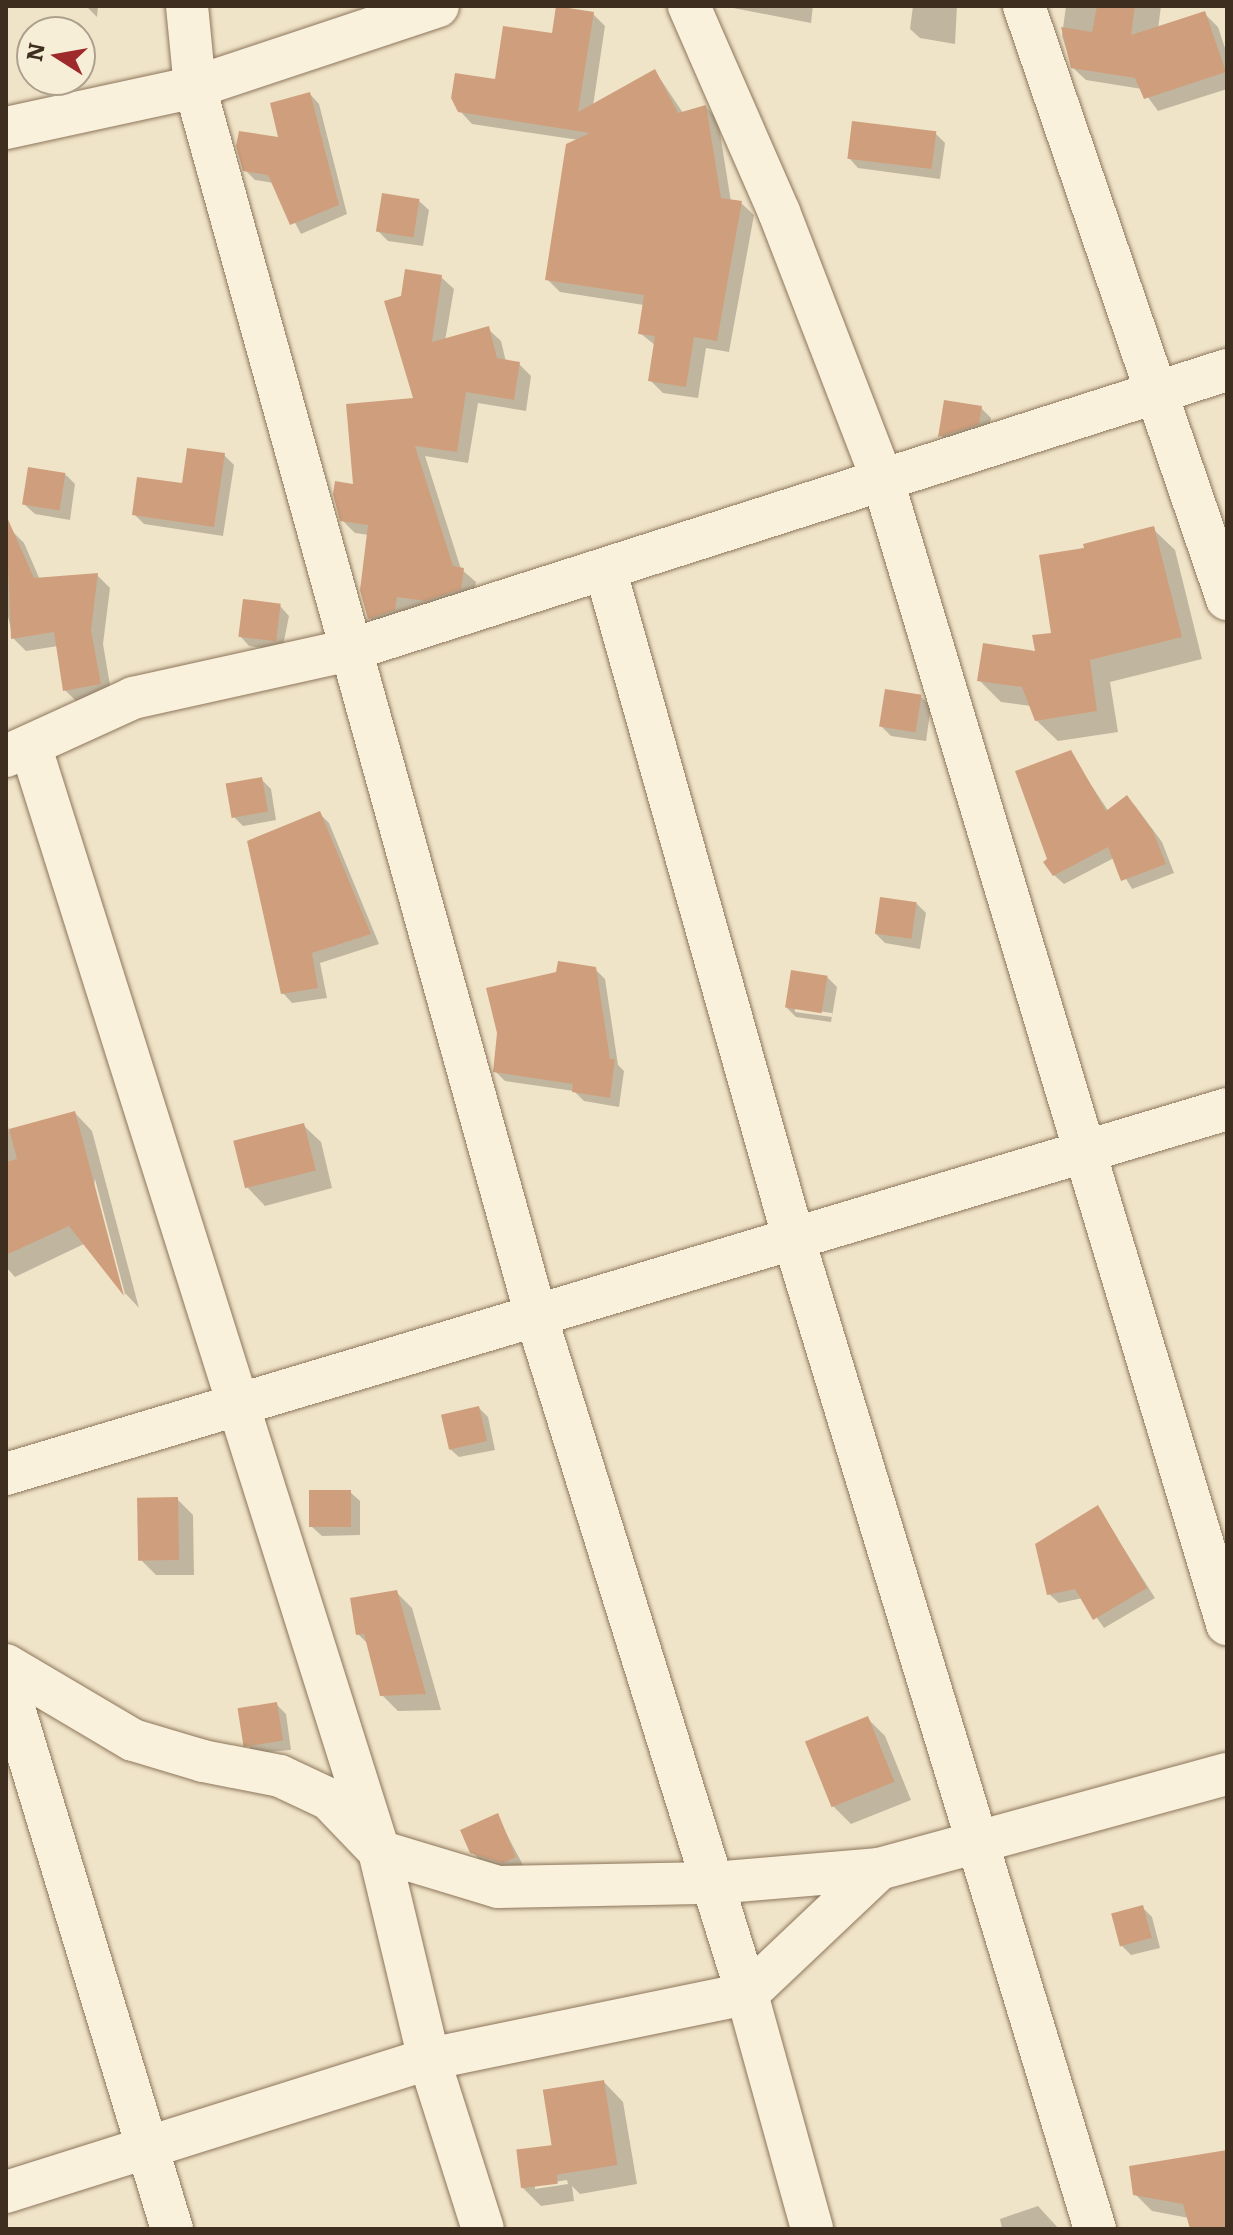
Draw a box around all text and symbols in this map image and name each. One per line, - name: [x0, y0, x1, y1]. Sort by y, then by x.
- north arrow: [16, 16, 96, 96]
- text: N: [16, 39, 52, 64]

